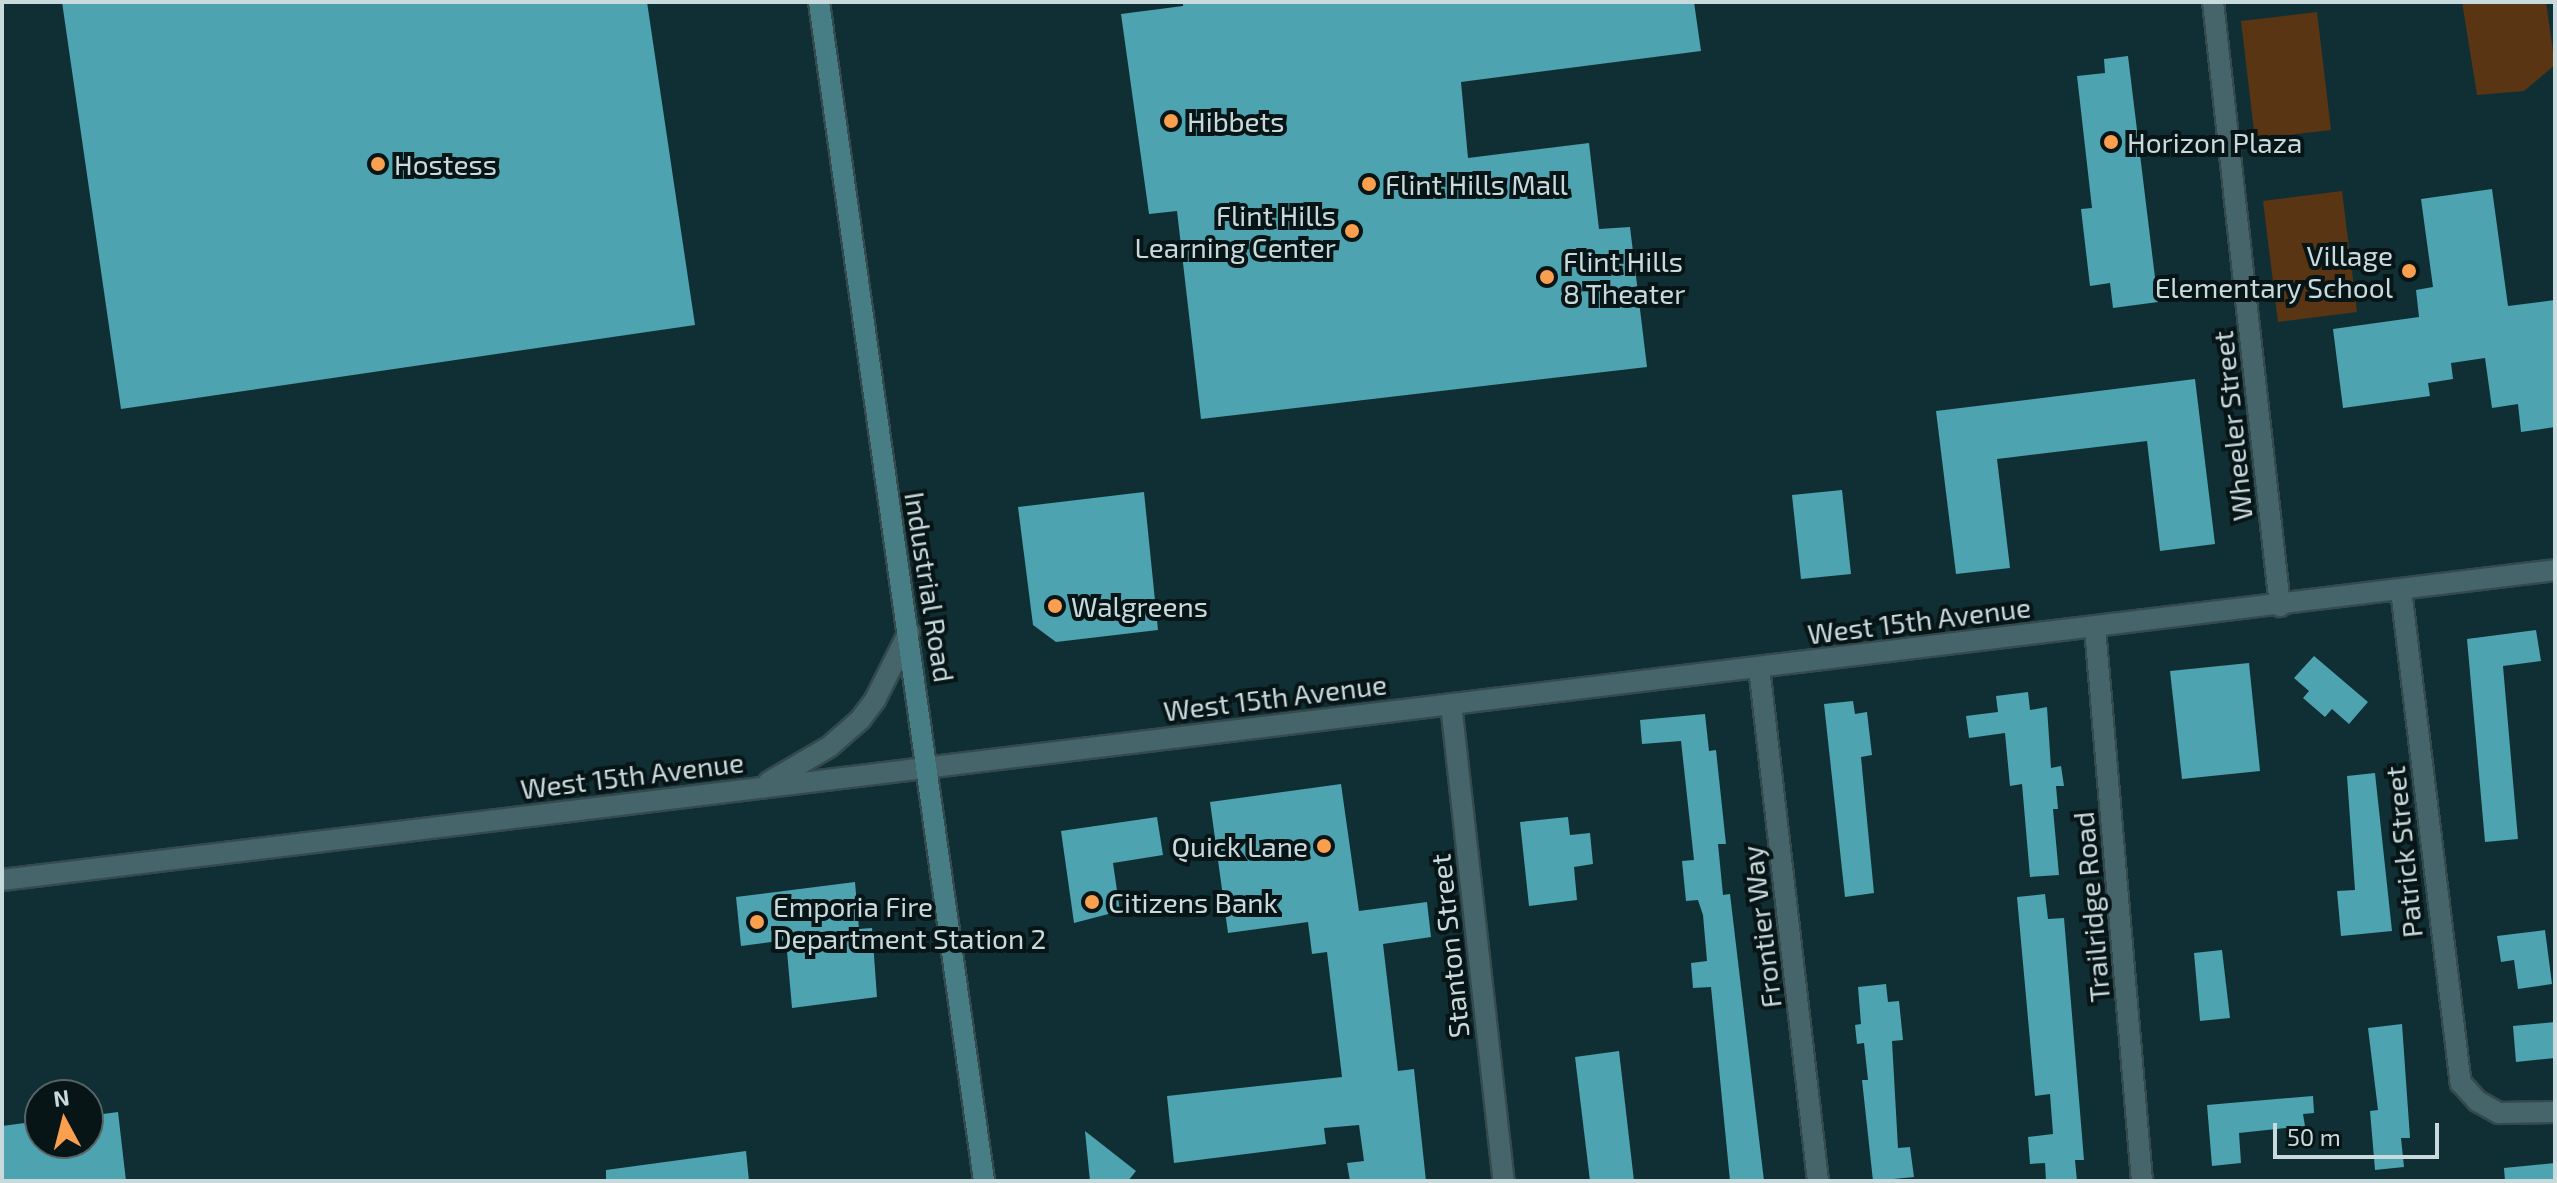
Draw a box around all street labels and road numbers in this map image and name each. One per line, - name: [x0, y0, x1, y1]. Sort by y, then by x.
- street label: Wheeler Street: [2205, 329, 2259, 523]
- street label: Industrial Road: [898, 489, 962, 685]
- street label: West 15th Avenue: [1805, 590, 2033, 650]
- street label: West 15th Avenue: [1161, 667, 1389, 727]
- street label: West 15th Avenue: [518, 745, 746, 805]
- street label: Patrick Street: [2377, 764, 2429, 940]
- street label: Trailridge Road: [2066, 810, 2116, 1004]
- street label: Frontier Way: [1734, 843, 1788, 1011]
- street label: Stanton Street: [1423, 852, 1475, 1040]

